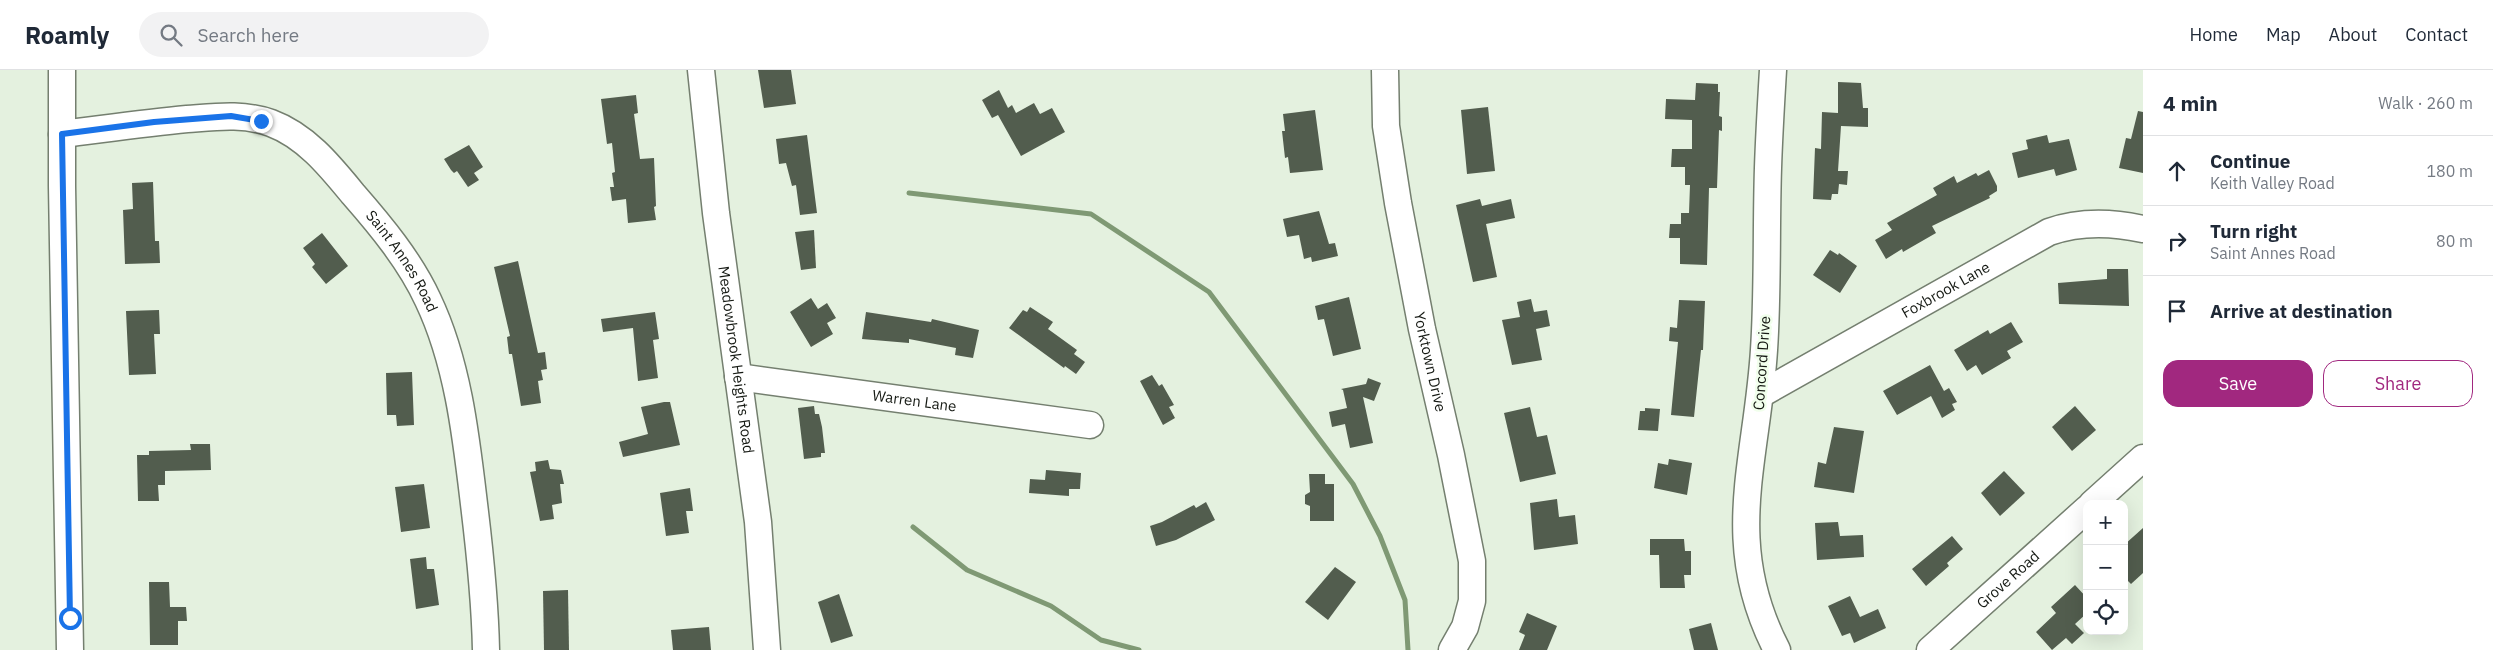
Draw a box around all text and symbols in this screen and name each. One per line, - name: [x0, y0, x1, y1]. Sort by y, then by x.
- search box: [139, 12, 489, 57]
- text: Roamly: [25, 19, 109, 51]
- icon: search: [157, 21, 185, 49]
- text: Search here: [197, 23, 299, 47]
- text: Home: [2190, 23, 2238, 46]
- text: Map: [2266, 23, 2301, 46]
- text: About: [2329, 23, 2377, 46]
- text: Contact: [2405, 23, 2468, 46]
- text: 4 min: [2163, 89, 2218, 117]
- text: Walk · 260 m: [2378, 93, 2473, 113]
- route end: [250, 110, 273, 133]
- text: Continue: [2210, 149, 2290, 173]
- icon: ahead: [2163, 157, 2191, 185]
- text: 180 m: [2426, 161, 2473, 181]
- text: Keith Valley Road: [2210, 173, 2335, 193]
- street label: Saint Annes Road: [362, 206, 442, 315]
- text: Turn right: [2210, 219, 2297, 243]
- icon: right: [2163, 227, 2191, 255]
- text: 80 m: [2436, 231, 2473, 251]
- text: Saint Annes Road: [2210, 243, 2336, 263]
- street label: Foxbrook Lane: [1898, 257, 1993, 322]
- street label: Meadowbrook Heights Road: [714, 265, 759, 455]
- icon: arrive: [2163, 297, 2191, 325]
- text: Arrive at destination: [2210, 299, 2393, 323]
- street label: Yorktown Drive: [1410, 310, 1451, 414]
- street label: Concord Drive: [1749, 315, 1774, 411]
- button: Save: [2163, 360, 2313, 407]
- button: Share: [2323, 360, 2473, 407]
- street label: Warren Lane: [871, 385, 958, 416]
- map controls: [2083, 500, 2128, 635]
- button: +: [2083, 500, 2128, 545]
- button: −: [2083, 545, 2128, 590]
- street label: Grove Road: [1973, 546, 2043, 613]
- button: locate: [2083, 590, 2128, 635]
- route start: [59, 607, 82, 630]

